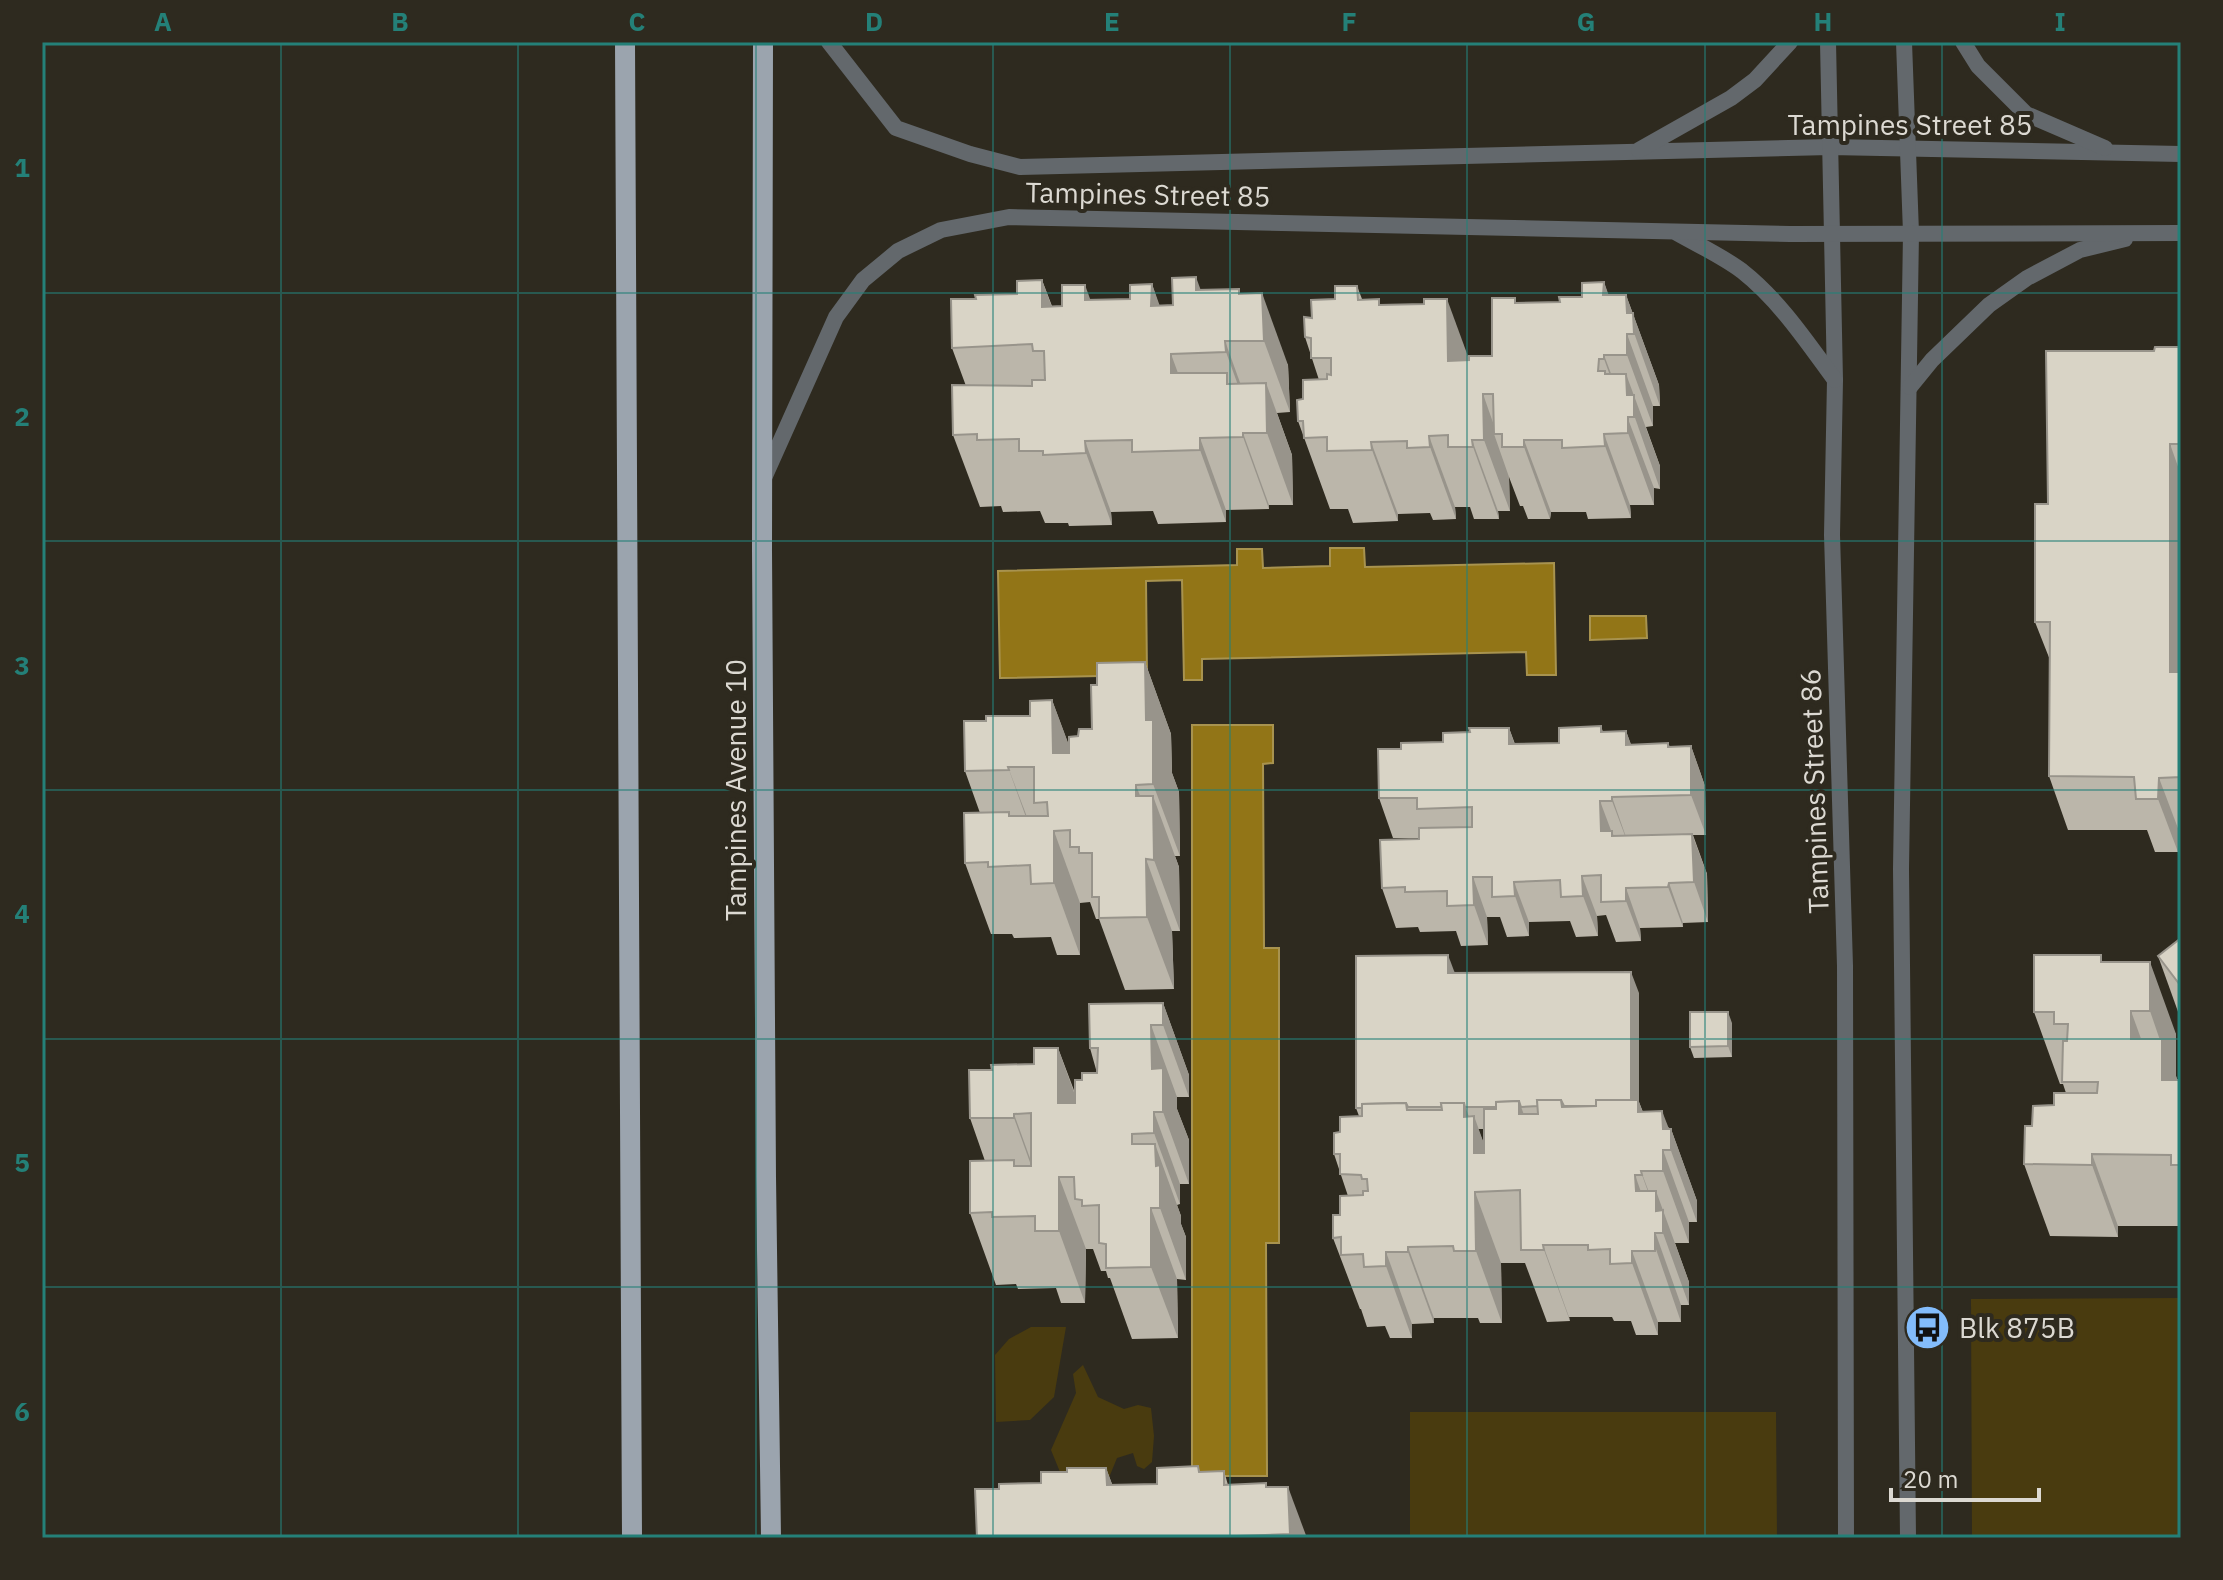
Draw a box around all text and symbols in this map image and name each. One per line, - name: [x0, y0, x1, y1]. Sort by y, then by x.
- text: A: [154, 4, 172, 38]
- text: B: [391, 4, 409, 38]
- text: C: [629, 4, 646, 38]
- text: D: [865, 4, 883, 38]
- text: E: [1104, 4, 1120, 38]
- text: F: [1341, 4, 1357, 38]
- text: G: [1577, 4, 1595, 38]
- text: H: [1814, 4, 1832, 38]
- text: I: [2054, 4, 2066, 38]
- street label: Tampines Street 85: [1787, 106, 2033, 143]
- text: 1: [14, 150, 30, 184]
- street label: Tampines Street 85: [1025, 173, 1271, 215]
- text: 2: [14, 399, 30, 433]
- text: 3: [14, 648, 30, 682]
- street label: Tampines Avenue 10: [717, 659, 754, 921]
- street label: Tampines Street 86: [1791, 668, 1837, 914]
- text: 4: [14, 896, 30, 930]
- text: 5: [14, 1145, 30, 1179]
- bus stop icon: Blk 875B: [1904, 1303, 1952, 1351]
- place label: Blk 875B: [1959, 1309, 2075, 1346]
- text: 6: [14, 1394, 30, 1428]
- scale bar: [1891, 1452, 2039, 1502]
- text: 20 m: [1903, 1463, 1958, 1495]

